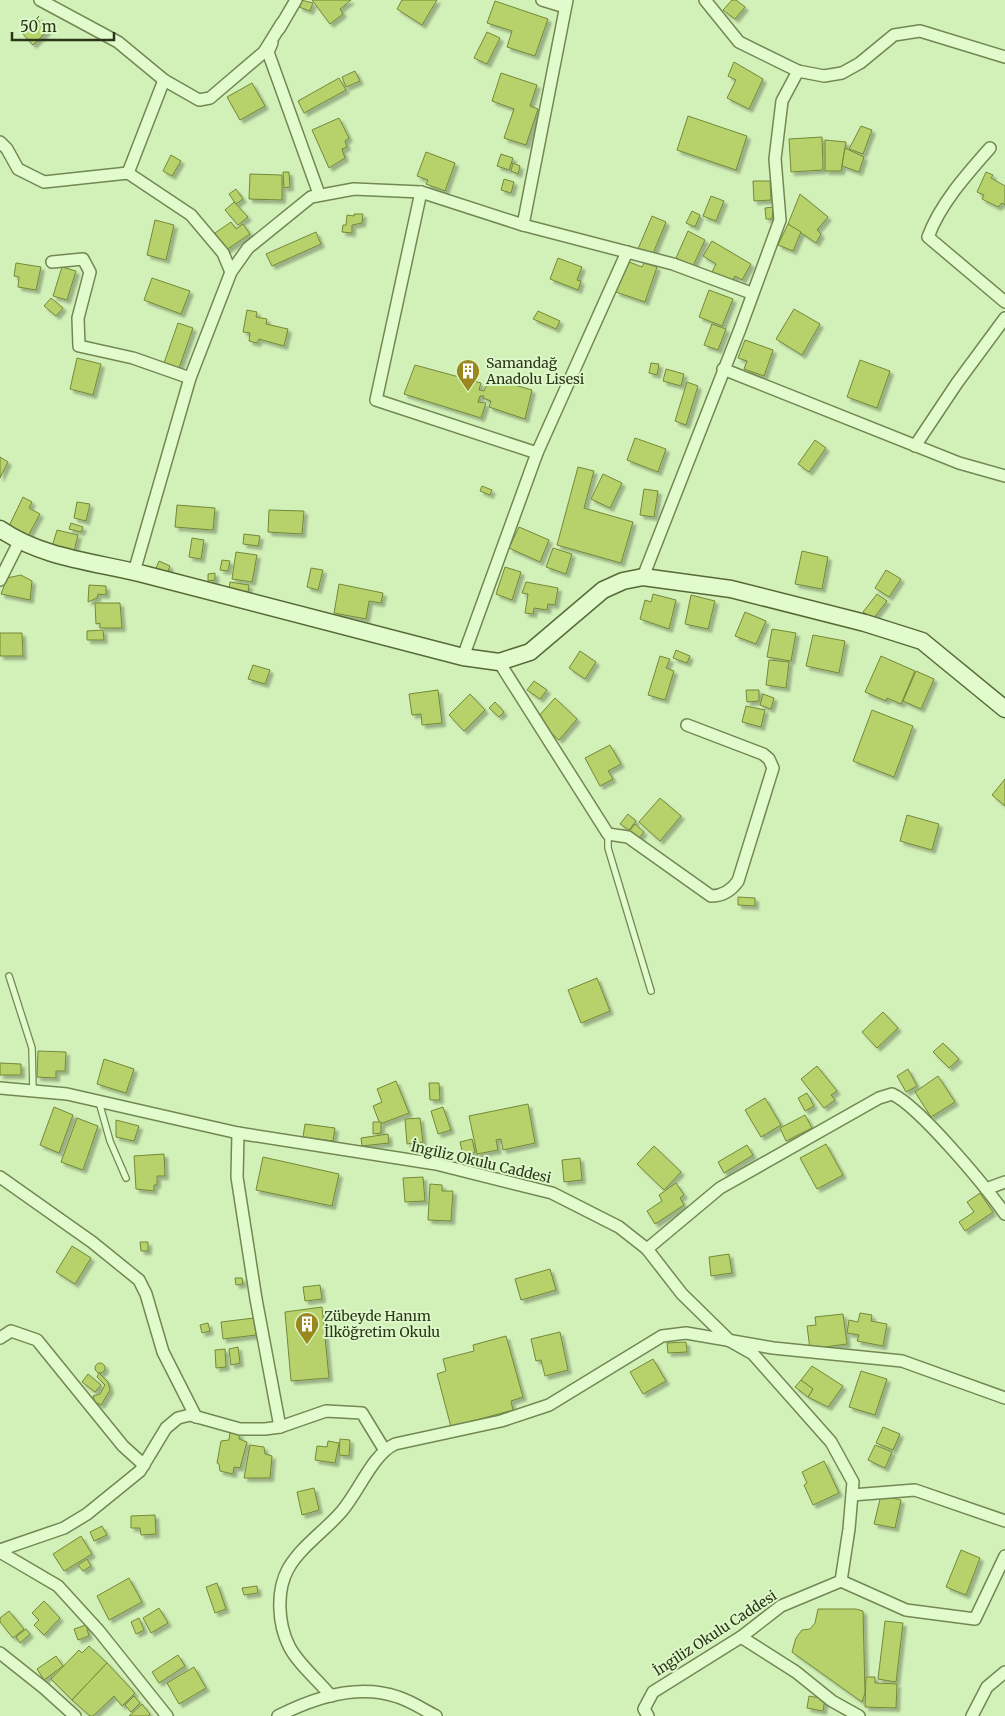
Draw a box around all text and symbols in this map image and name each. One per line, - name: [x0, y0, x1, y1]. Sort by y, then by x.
- scale bar: [12, 10, 115, 42]
- text: 50 m: [20, 17, 57, 36]
- place label: Samandağ Anadolu Lisesi: [485, 354, 585, 388]
- building icon: Samandağ Anadolu Lisesi: [455, 358, 481, 392]
- street label: İngiliz Okulu Caddesi: [409, 1137, 553, 1187]
- place label: Zübeyde Hanım İlköğretim Okulu: [324, 1307, 440, 1341]
- building icon: Zübeyde Hanım İlköğretim Okulu: [294, 1311, 320, 1345]
- street label: İngiliz Okulu Caddesi: [650, 1586, 780, 1680]

